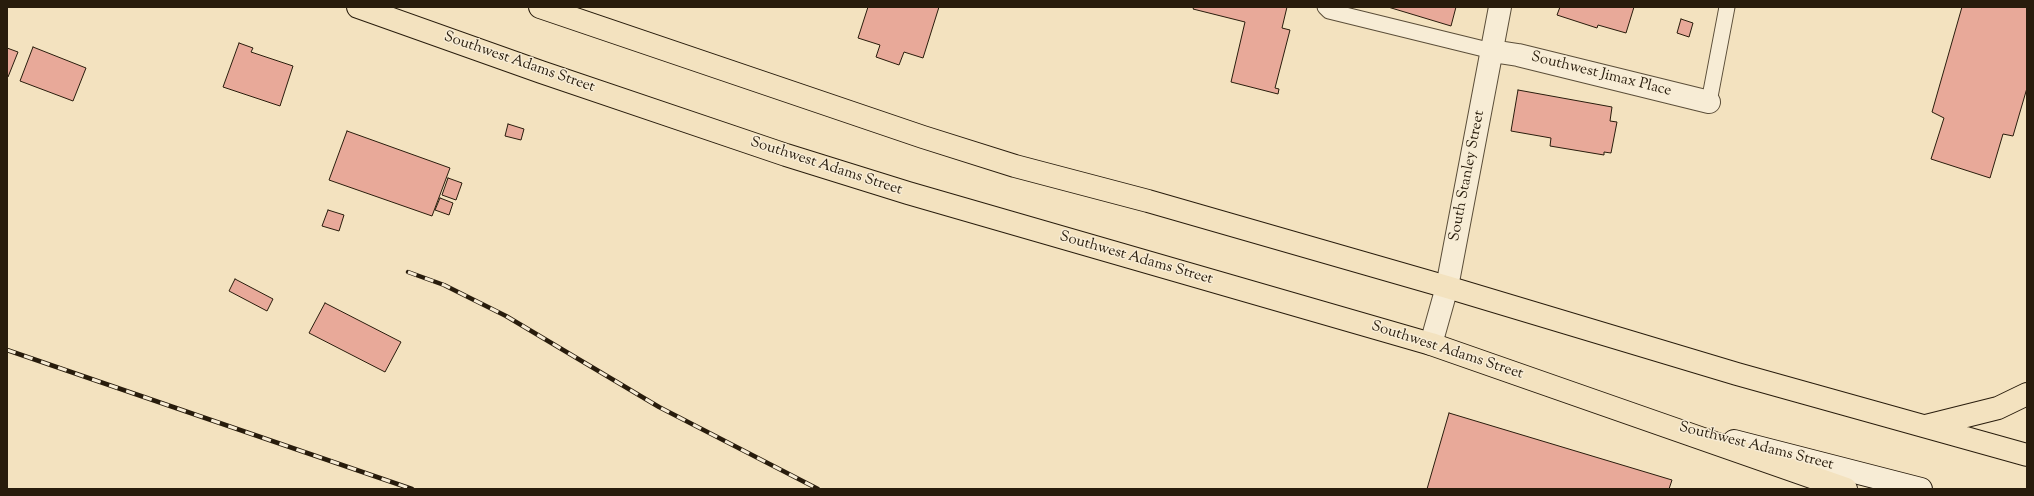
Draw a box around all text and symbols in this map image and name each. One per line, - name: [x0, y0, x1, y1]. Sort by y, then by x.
- street label: Southwest Adams Street: [441, 29, 597, 97]
- street label: Southwest Jimax Place: [1529, 49, 1673, 101]
- street label: South Stanley Street: [1446, 109, 1490, 243]
- street label: Southwest Adams Street: [748, 134, 904, 200]
- street label: Southwest Adams Street: [1057, 228, 1215, 290]
- street label: Southwest Adams Street: [1369, 318, 1525, 384]
- street label: Southwest Adams Street: [1677, 419, 1835, 475]

